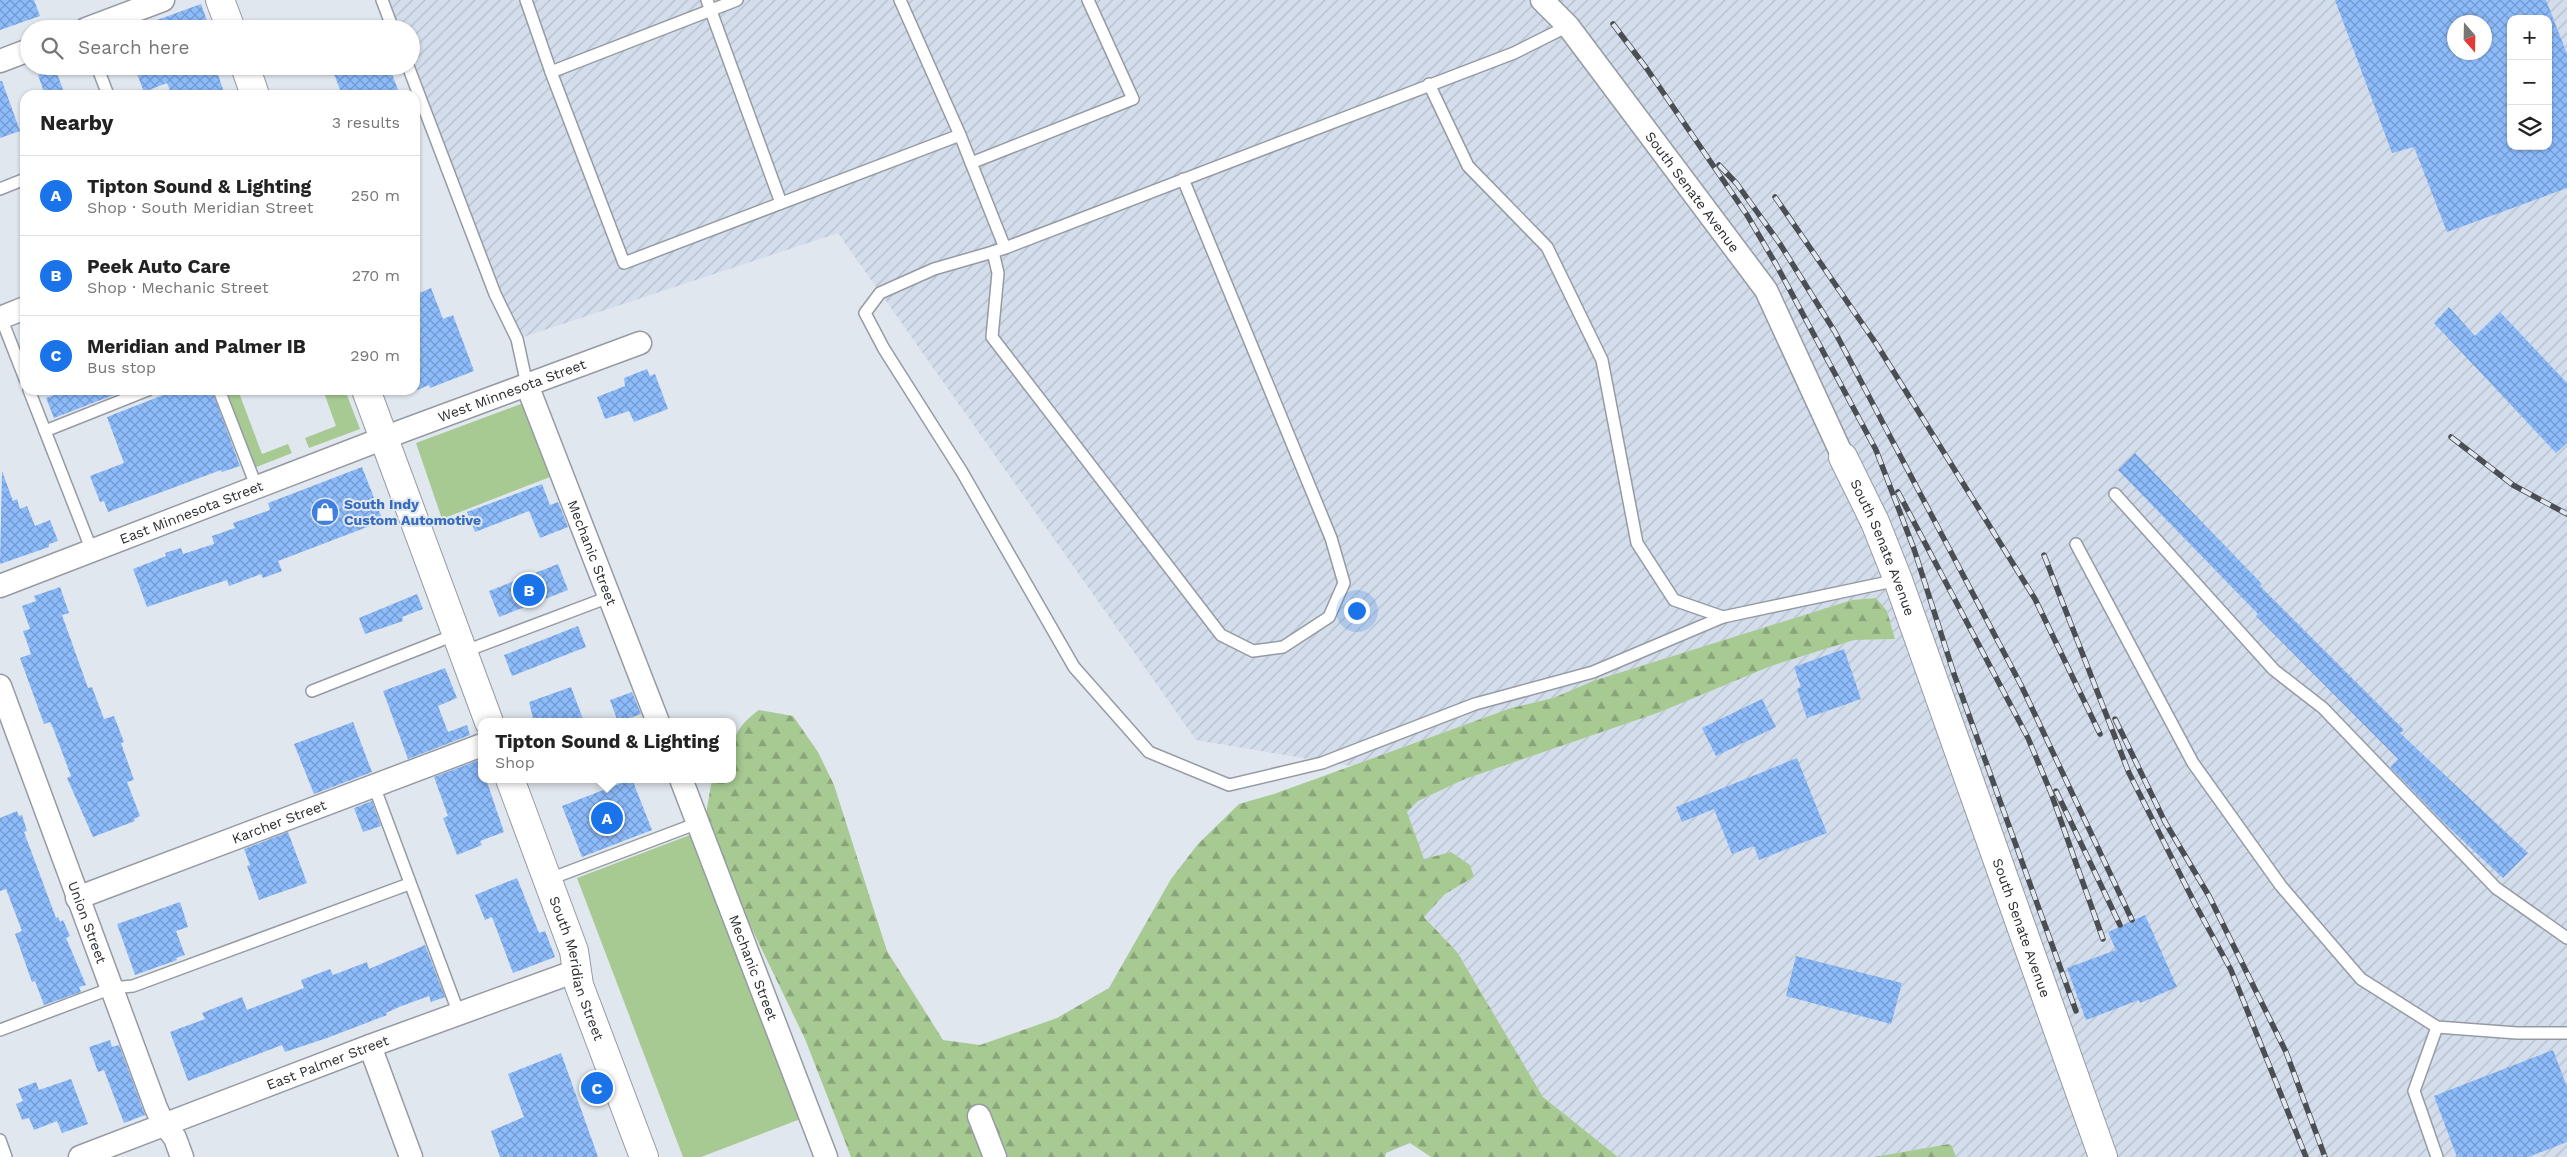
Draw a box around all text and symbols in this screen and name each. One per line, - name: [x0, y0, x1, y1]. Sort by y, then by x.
- north arrow: [2447, 15, 2492, 60]
- map controls: [2507, 15, 2552, 150]
- button: +: [2507, 15, 2552, 60]
- search box: [20, 20, 420, 75]
- icon: search: [38, 34, 66, 62]
- text: Search here: [78, 36, 189, 59]
- button: −: [2507, 60, 2552, 105]
- button: layers: [2507, 105, 2552, 150]
- text: Nearby: [40, 110, 113, 135]
- text: 3 results: [332, 113, 400, 132]
- street label: South Senate Avenue: [1642, 128, 1743, 255]
- text: Tipton Sound & Lighting: [87, 175, 311, 198]
- text: A: [51, 186, 61, 205]
- text: 250 m: [351, 186, 400, 205]
- text: Shop · South Meridian Street: [87, 198, 314, 217]
- text: Peek Auto Care: [87, 255, 231, 278]
- text: B: [51, 266, 61, 285]
- text: 270 m: [352, 266, 400, 285]
- text: Shop · Mechanic Street: [87, 278, 269, 297]
- text: Meridian and Palmer IB: [87, 335, 306, 358]
- text: C: [51, 346, 61, 365]
- text: 290 m: [350, 346, 400, 365]
- street label: West Minnesota Street: [436, 356, 588, 425]
- text: Bus stop: [87, 358, 156, 377]
- street label: East Minnesota Street: [117, 477, 265, 547]
- street label: South Senate Avenue: [1847, 477, 1918, 618]
- place label: South Indy Custom Automotive: [344, 496, 481, 528]
- shop icon: South Indy Custom Automotive: [310, 497, 340, 527]
- street label: Mechanic Street: [565, 498, 620, 608]
- pin: B: [513, 571, 545, 609]
- your location: [1344, 598, 1370, 624]
- popup: [478, 718, 736, 783]
- text: Tipton Sound & Lighting: [495, 730, 719, 753]
- text: Shop: [495, 753, 535, 772]
- street label: Karcher Street: [230, 797, 328, 847]
- pin: A: [591, 799, 623, 837]
- street label: South Senate Avenue: [1990, 856, 2054, 1000]
- street label: Union Street: [65, 879, 110, 966]
- street label: South Meridian Street: [546, 894, 607, 1043]
- street label: Mechanic Street: [726, 913, 781, 1023]
- street label: East Palmer Street: [264, 1032, 391, 1093]
- pin: C: [581, 1069, 613, 1107]

